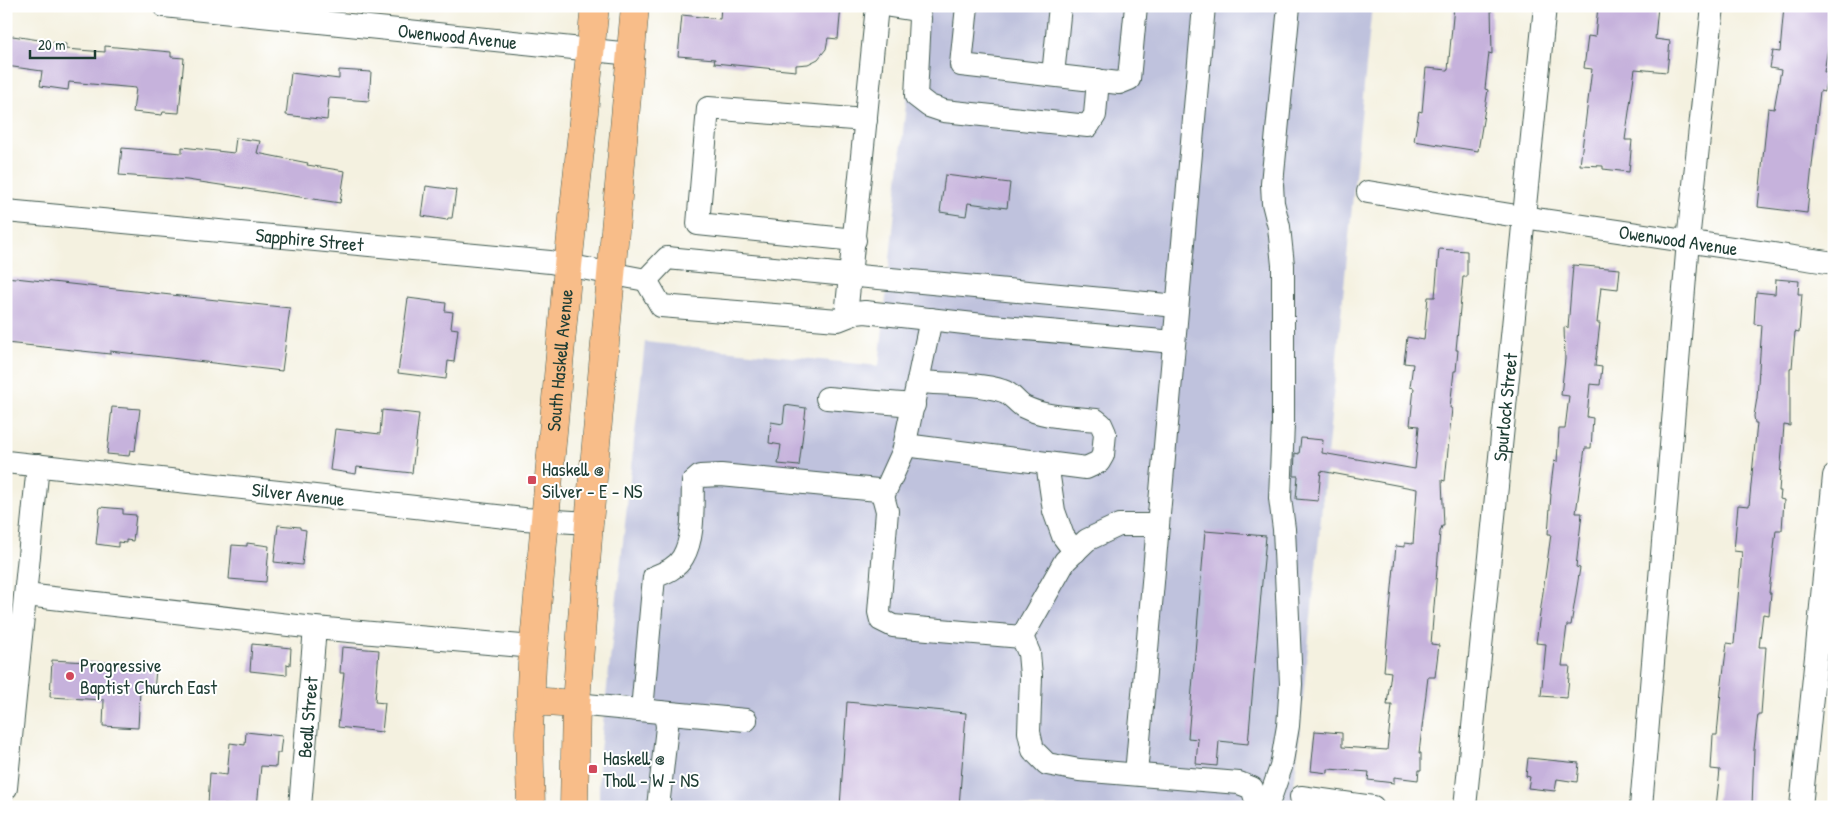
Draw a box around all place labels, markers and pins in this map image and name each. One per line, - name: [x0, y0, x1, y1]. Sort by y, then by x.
- place label: Haskell @ Silver - E - NS: [542, 456, 643, 504]
- marker: Haskell @ Silver - E - NS: [526, 474, 538, 486]
- place label: Progressive Baptist Church East: [80, 652, 217, 700]
- marker: Progressive Baptist Church East: [64, 670, 76, 682]
- place label: Haskell @ Tholl - W - NS: [603, 745, 699, 793]
- marker: Haskell @ Tholl - W - NS: [587, 763, 599, 775]

